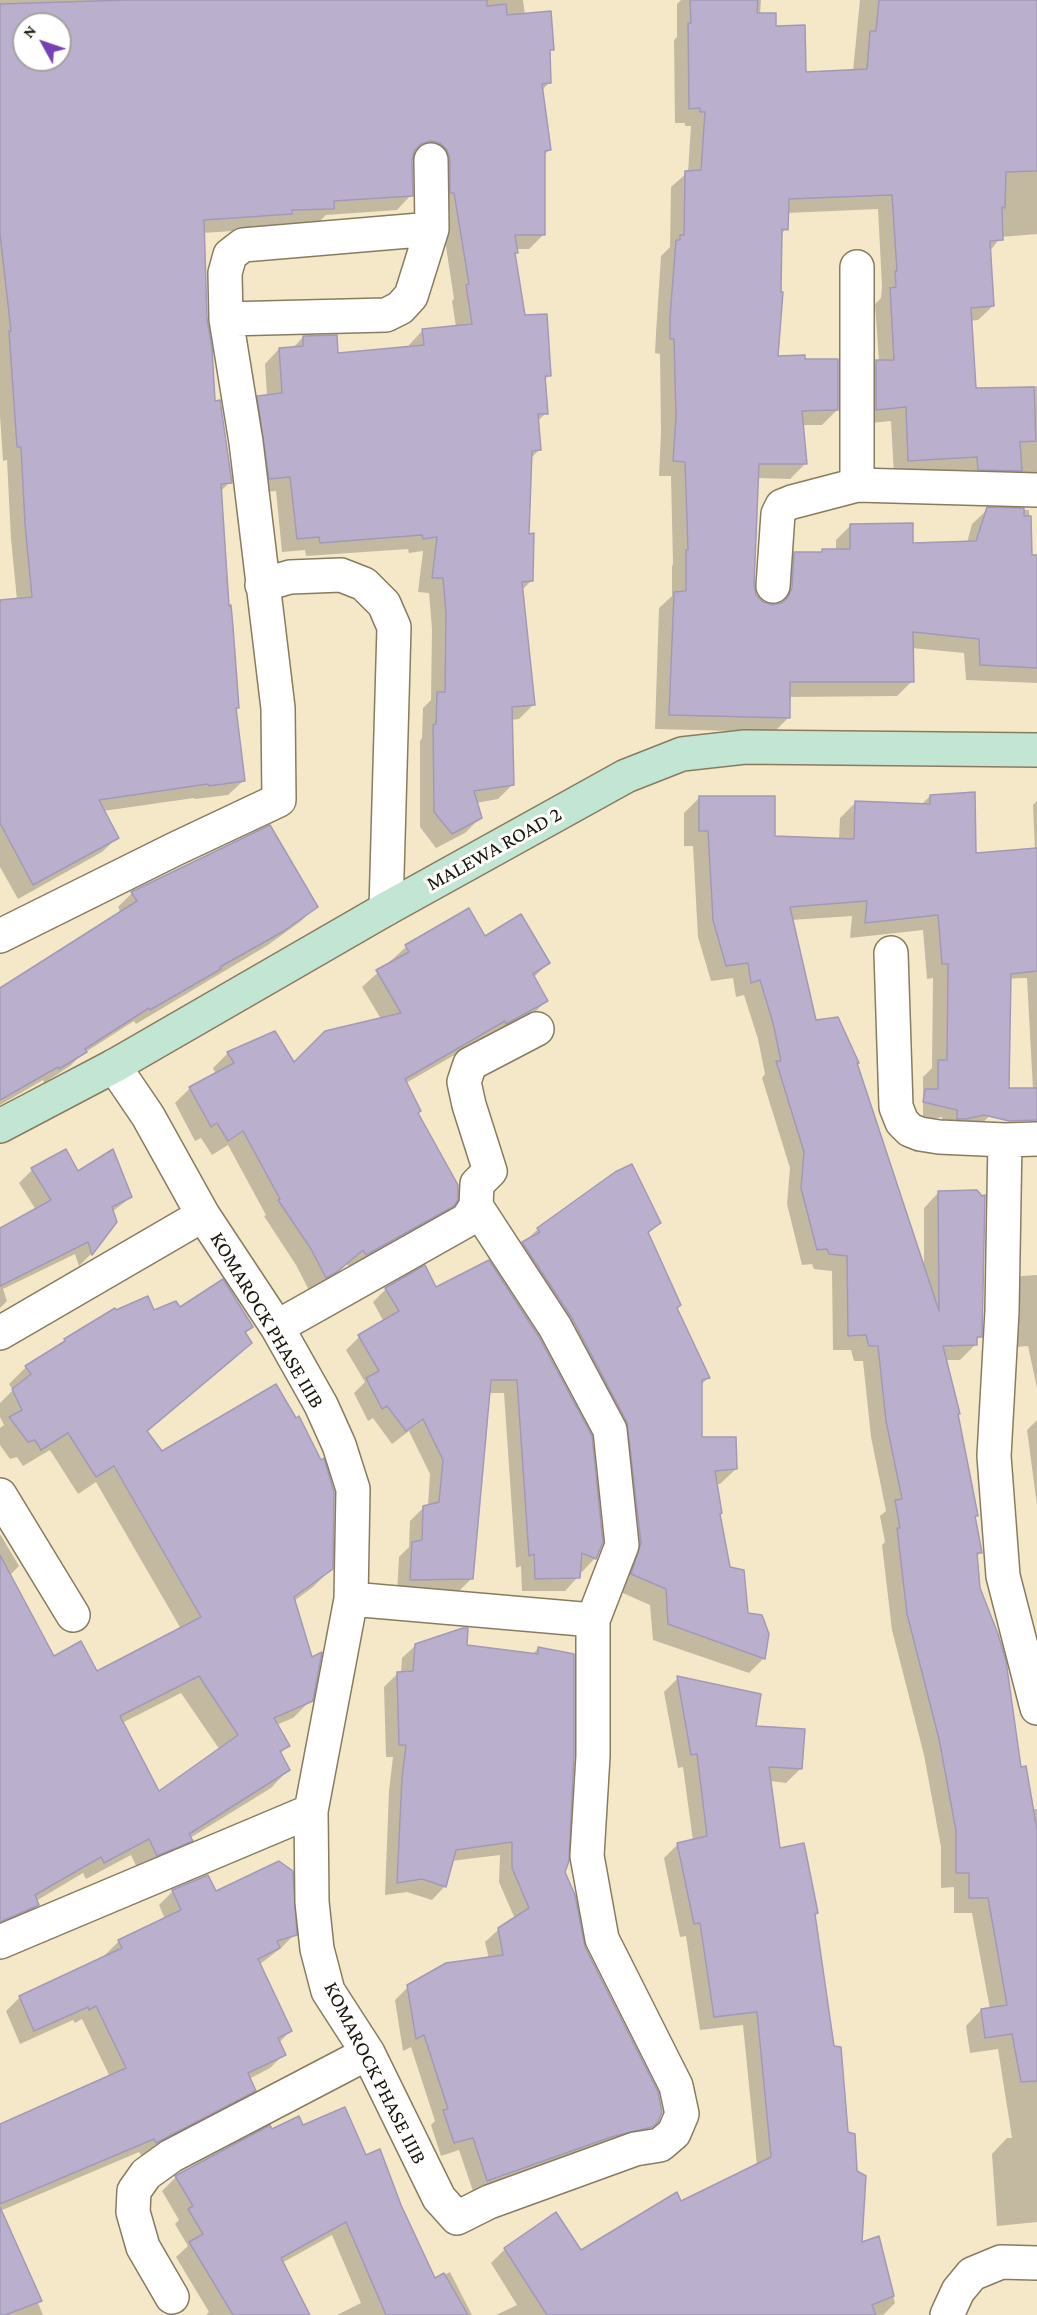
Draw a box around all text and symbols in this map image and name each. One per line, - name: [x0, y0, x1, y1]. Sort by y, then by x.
- north arrow: [12, 12, 72, 72]
- text: N: [19, 22, 39, 41]
- street label: MALEWA ROAD 2: [422, 801, 566, 897]
- street label: KOMAROCK PHASE IIIB: [204, 1227, 330, 1413]
- street label: KOMAROCK PHASE IIIB: [318, 1978, 432, 2168]

